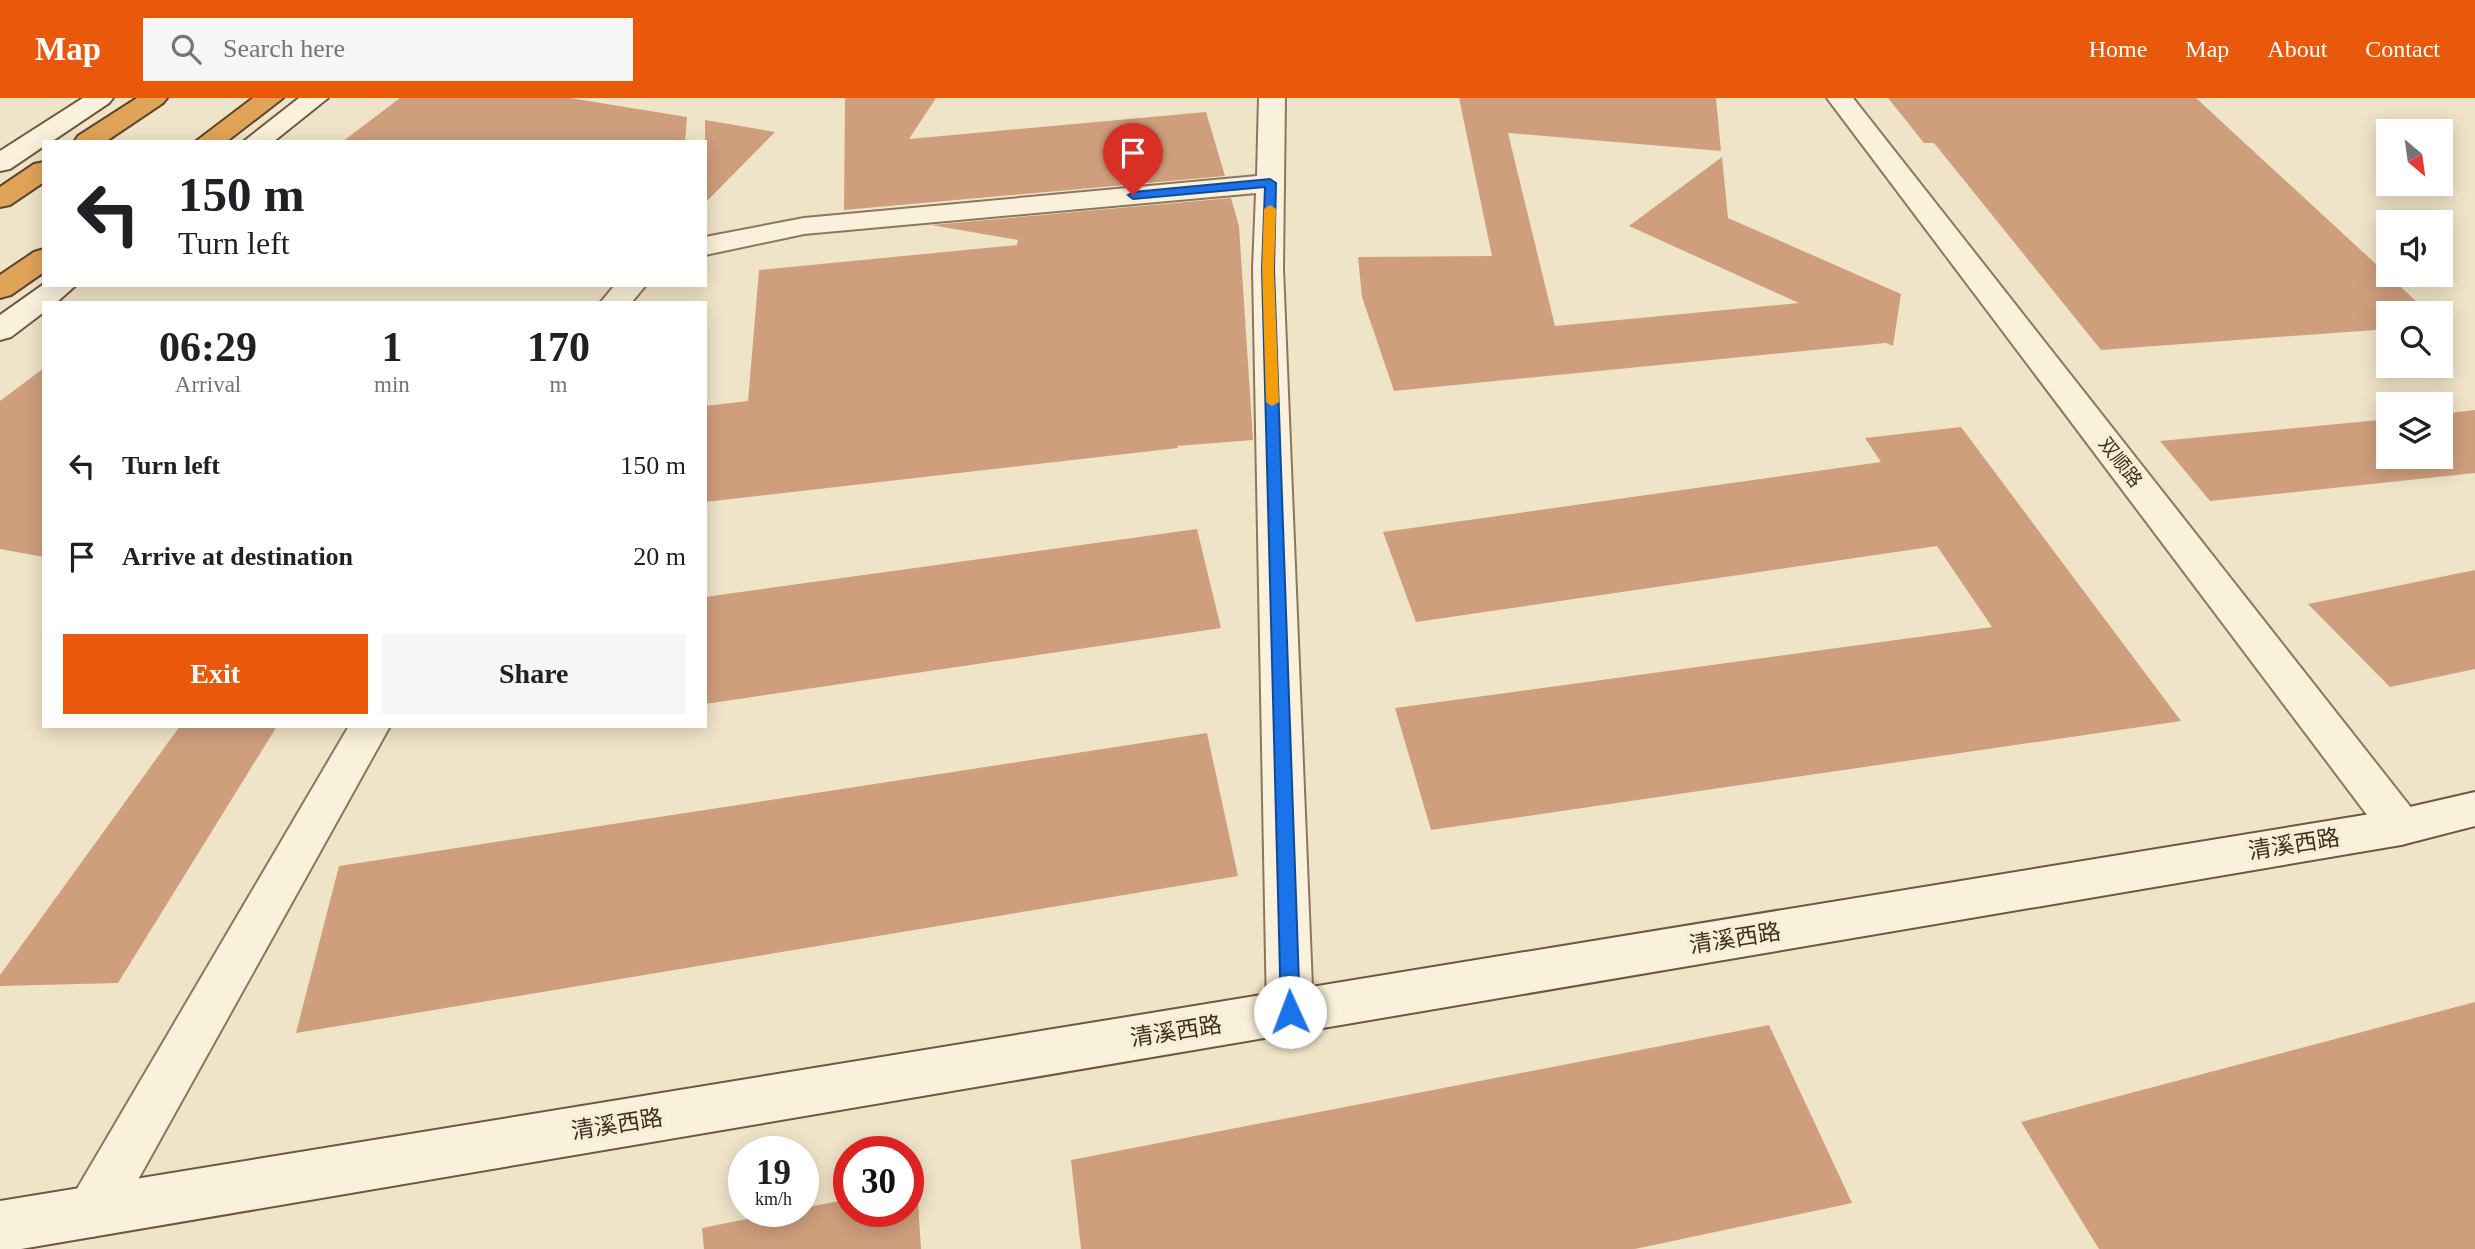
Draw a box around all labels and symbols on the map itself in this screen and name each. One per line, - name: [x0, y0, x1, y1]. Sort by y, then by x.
- north arrow: [2376, 119, 2454, 196]
- pin: [1103, 123, 1163, 195]
- street label: 双顺路: [2095, 433, 2146, 491]
- street label: 清溪西路: [2247, 825, 2341, 864]
- street label: 清溪西路: [1688, 919, 1782, 958]
- position arrow: [1253, 975, 1327, 1049]
- street label: 清溪西路: [1129, 1012, 1223, 1051]
- street label: 清溪西路: [570, 1105, 664, 1144]
- speed limit sign: 30: [833, 1136, 924, 1227]

